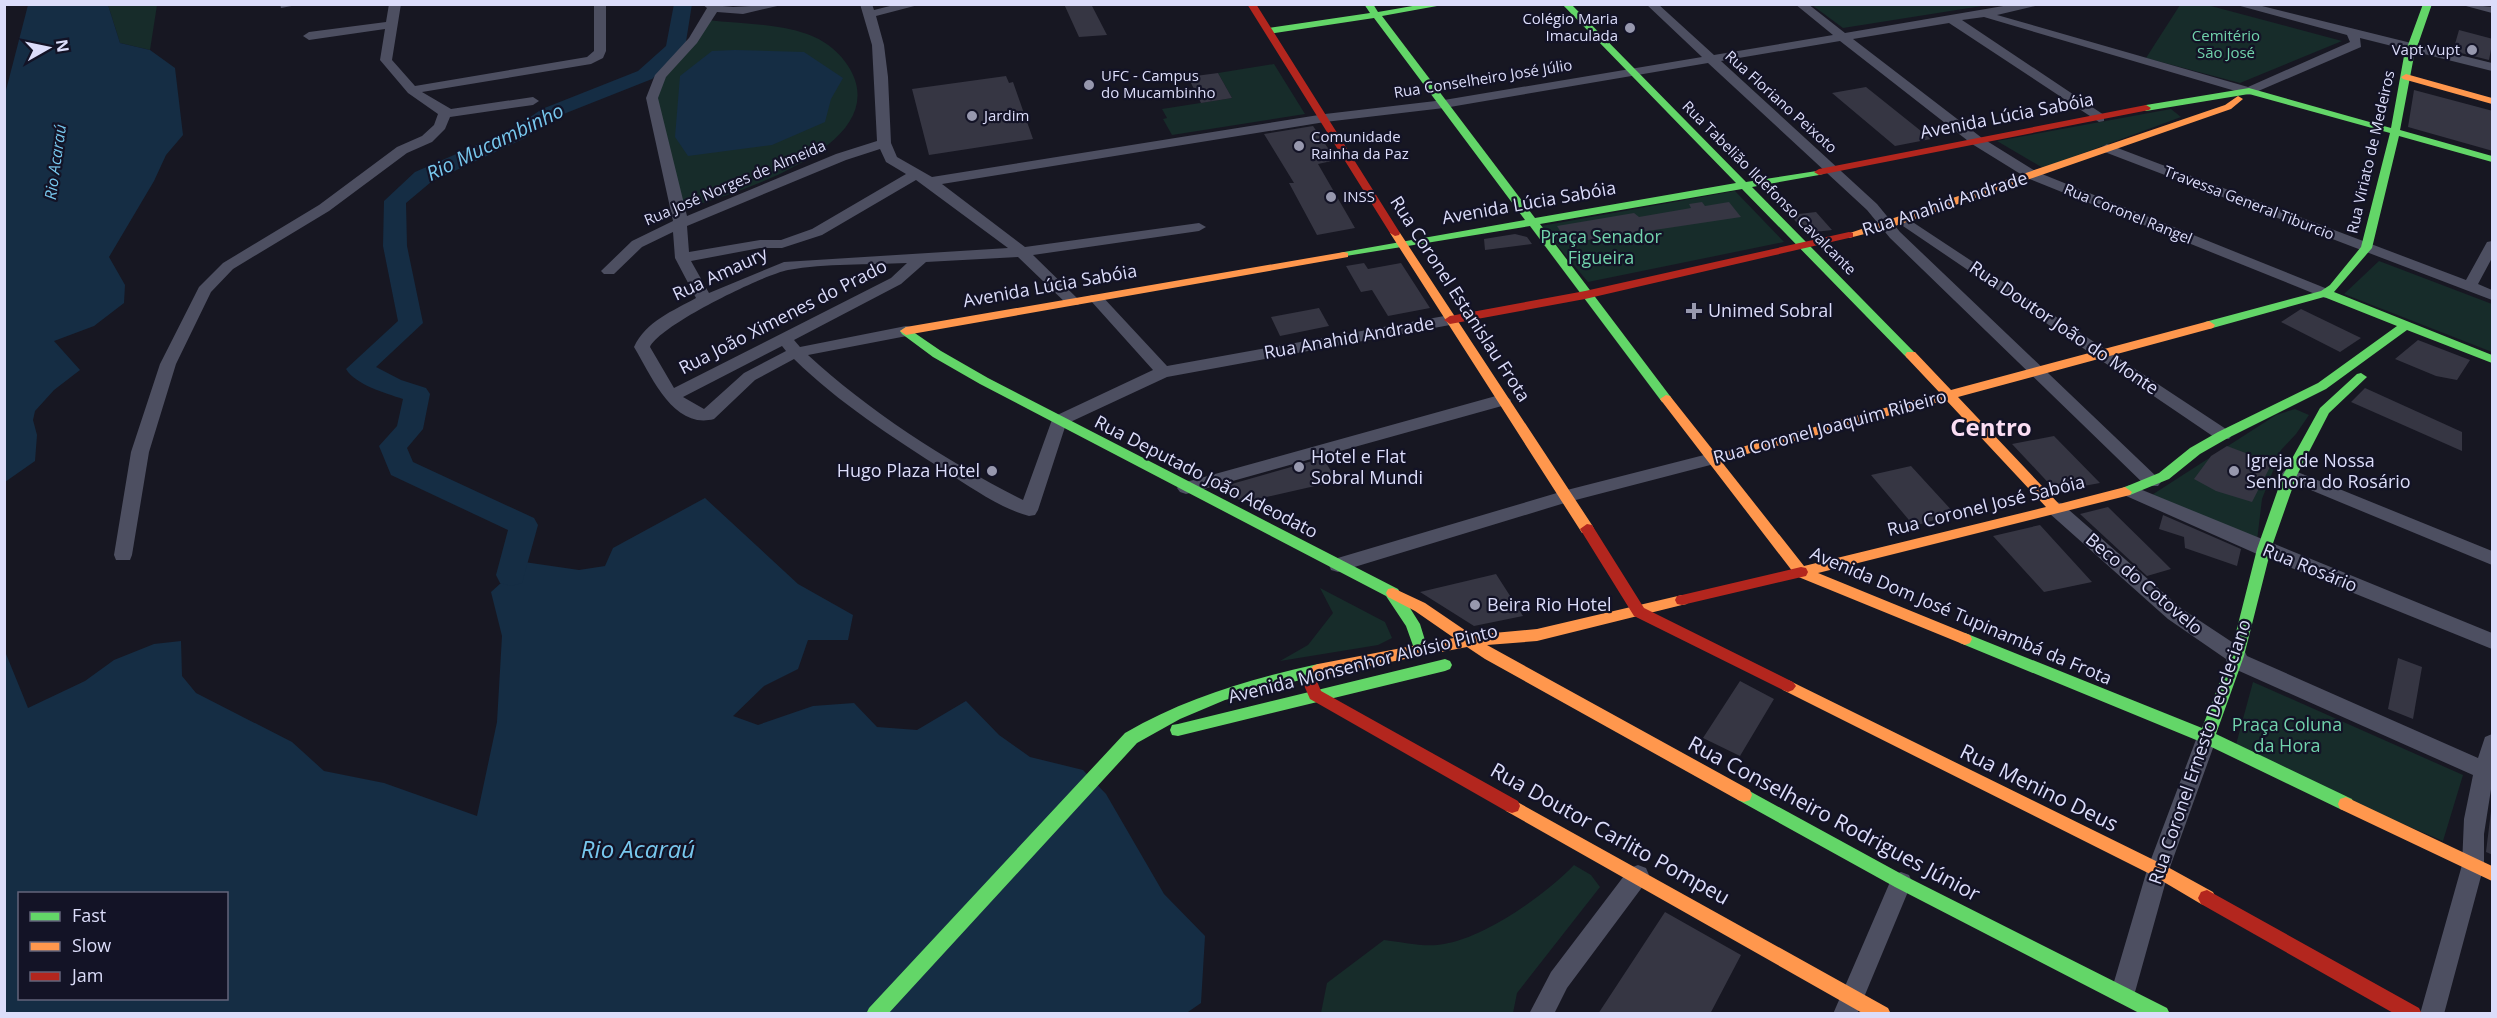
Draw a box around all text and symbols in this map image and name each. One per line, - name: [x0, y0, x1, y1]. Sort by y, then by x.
- place label: Colégio Maria Imaculada: [1522, 8, 1618, 45]
- north arrow: [18, 18, 78, 78]
- marker: Colégio Maria Imaculada: [1623, 21, 1637, 35]
- park label: Cemitério São José: [2192, 25, 2260, 62]
- text: N: [51, 38, 75, 54]
- place label: Vapt Vupt: [2392, 39, 2460, 59]
- marker: Vapt Vupt: [2465, 43, 2479, 57]
- street label: Rua Floriano Peixoto: [1721, 46, 1842, 157]
- street label: Rua Conselheiro José Júlio: [1392, 54, 1574, 102]
- place label: UFC - Campus do Mucambinho: [1101, 65, 1216, 102]
- street label: Rua Viriato de Medeiros: [2341, 68, 2399, 235]
- marker: UFC - Campus do Mucambinho: [1082, 78, 1096, 92]
- street label: Avenida Lúcia Sabóia: [1918, 86, 2096, 144]
- street label: Rua Tabelião Ildefonso Cavalcante: [1678, 96, 1861, 279]
- water label: Rio Mucambinho: [421, 97, 568, 187]
- place label: Jardim: [982, 105, 1029, 125]
- marker: Jardim: [965, 109, 979, 123]
- water label: Rio Acaraú: [39, 123, 71, 201]
- place label: Comunidade Rainha da Paz: [1311, 126, 1409, 163]
- street label: Rua José Norges de Almeida: [641, 135, 829, 230]
- marker: Comunidade Rainha da Paz: [1292, 139, 1306, 153]
- street label: Travessa General Tiburcio: [2161, 160, 2337, 244]
- street label: Rua Anahid Andrade: [1859, 165, 2030, 241]
- street label: Avenida Lúcia Sabóia: [1440, 175, 1618, 229]
- street label: Rua Coronel Rangel: [2061, 178, 2196, 248]
- place label: INSS: [1343, 186, 1375, 206]
- marker: INSS: [1324, 190, 1338, 204]
- street label: Rua Coronel Estanislau Frota: [1385, 191, 1536, 406]
- park label: Praça Senador Figueira: [1540, 224, 1662, 269]
- street label: Rua Amaury: [668, 240, 772, 306]
- street label: Rua João Ximenes do Prado: [674, 253, 891, 379]
- street label: Rua Doutor João do Monte: [1965, 255, 2164, 400]
- street label: Avenida Lúcia Sabóia: [961, 258, 1139, 312]
- place label: Unimed Sobral: [1708, 298, 1833, 322]
- marker: Unimed Sobral: [1685, 302, 1703, 320]
- street label: Rua Anahid Andrade: [1262, 310, 1436, 364]
- street label: Rua Coronel Joaquim Ribeiro: [1710, 383, 1949, 469]
- street label: Rua Deputado João Adeodato: [1091, 409, 1322, 543]
- district label: Centro: [1950, 410, 2032, 443]
- place label: Hotel e Flat Sobral Mundi: [1311, 444, 1423, 489]
- place label: Igreja de Nossa Senhora do Rosário: [2246, 448, 2411, 493]
- place label: Hugo Plaza Hotel: [837, 458, 980, 482]
- marker: Hotel e Flat Sobral Mundi: [1292, 460, 1306, 474]
- marker: Hugo Plaza Hotel: [985, 464, 999, 478]
- marker: Igreja de Nossa Senhora do Rosário: [2227, 464, 2241, 478]
- street label: Rua Coronel José Sabóia: [1884, 469, 2087, 541]
- street label: Beco do Cotovelo: [2081, 527, 2208, 639]
- street label: Rua Rosário: [2259, 537, 2361, 597]
- street label: Avenida Dom José Tupinambá da Frota: [1807, 540, 2116, 690]
- place label: Beira Rio Hotel: [1487, 592, 1612, 616]
- marker: Beira Rio Hotel: [1468, 598, 1482, 612]
- street label: Rua Coronel Ernesto Deocleciano: [2142, 616, 2256, 887]
- street label: Avenida Monsenhor Aloísio Pinto: [1225, 618, 1500, 708]
- park label: Praça Coluna da Hora: [2232, 712, 2342, 757]
- street label: Rua Conselheiro Rodrigues Júnior: [1683, 729, 1986, 907]
- street label: Rua Menino Deus: [1956, 737, 2123, 838]
- street label: Rua Doutor Carlito Pompeu: [1486, 755, 1735, 911]
- water label: Rio Acaraú: [581, 832, 695, 865]
- legend: [18, 892, 228, 1000]
- text: Fast: [72, 903, 106, 927]
- text: Slow: [72, 933, 111, 957]
- text: Jam: [70, 963, 104, 987]

